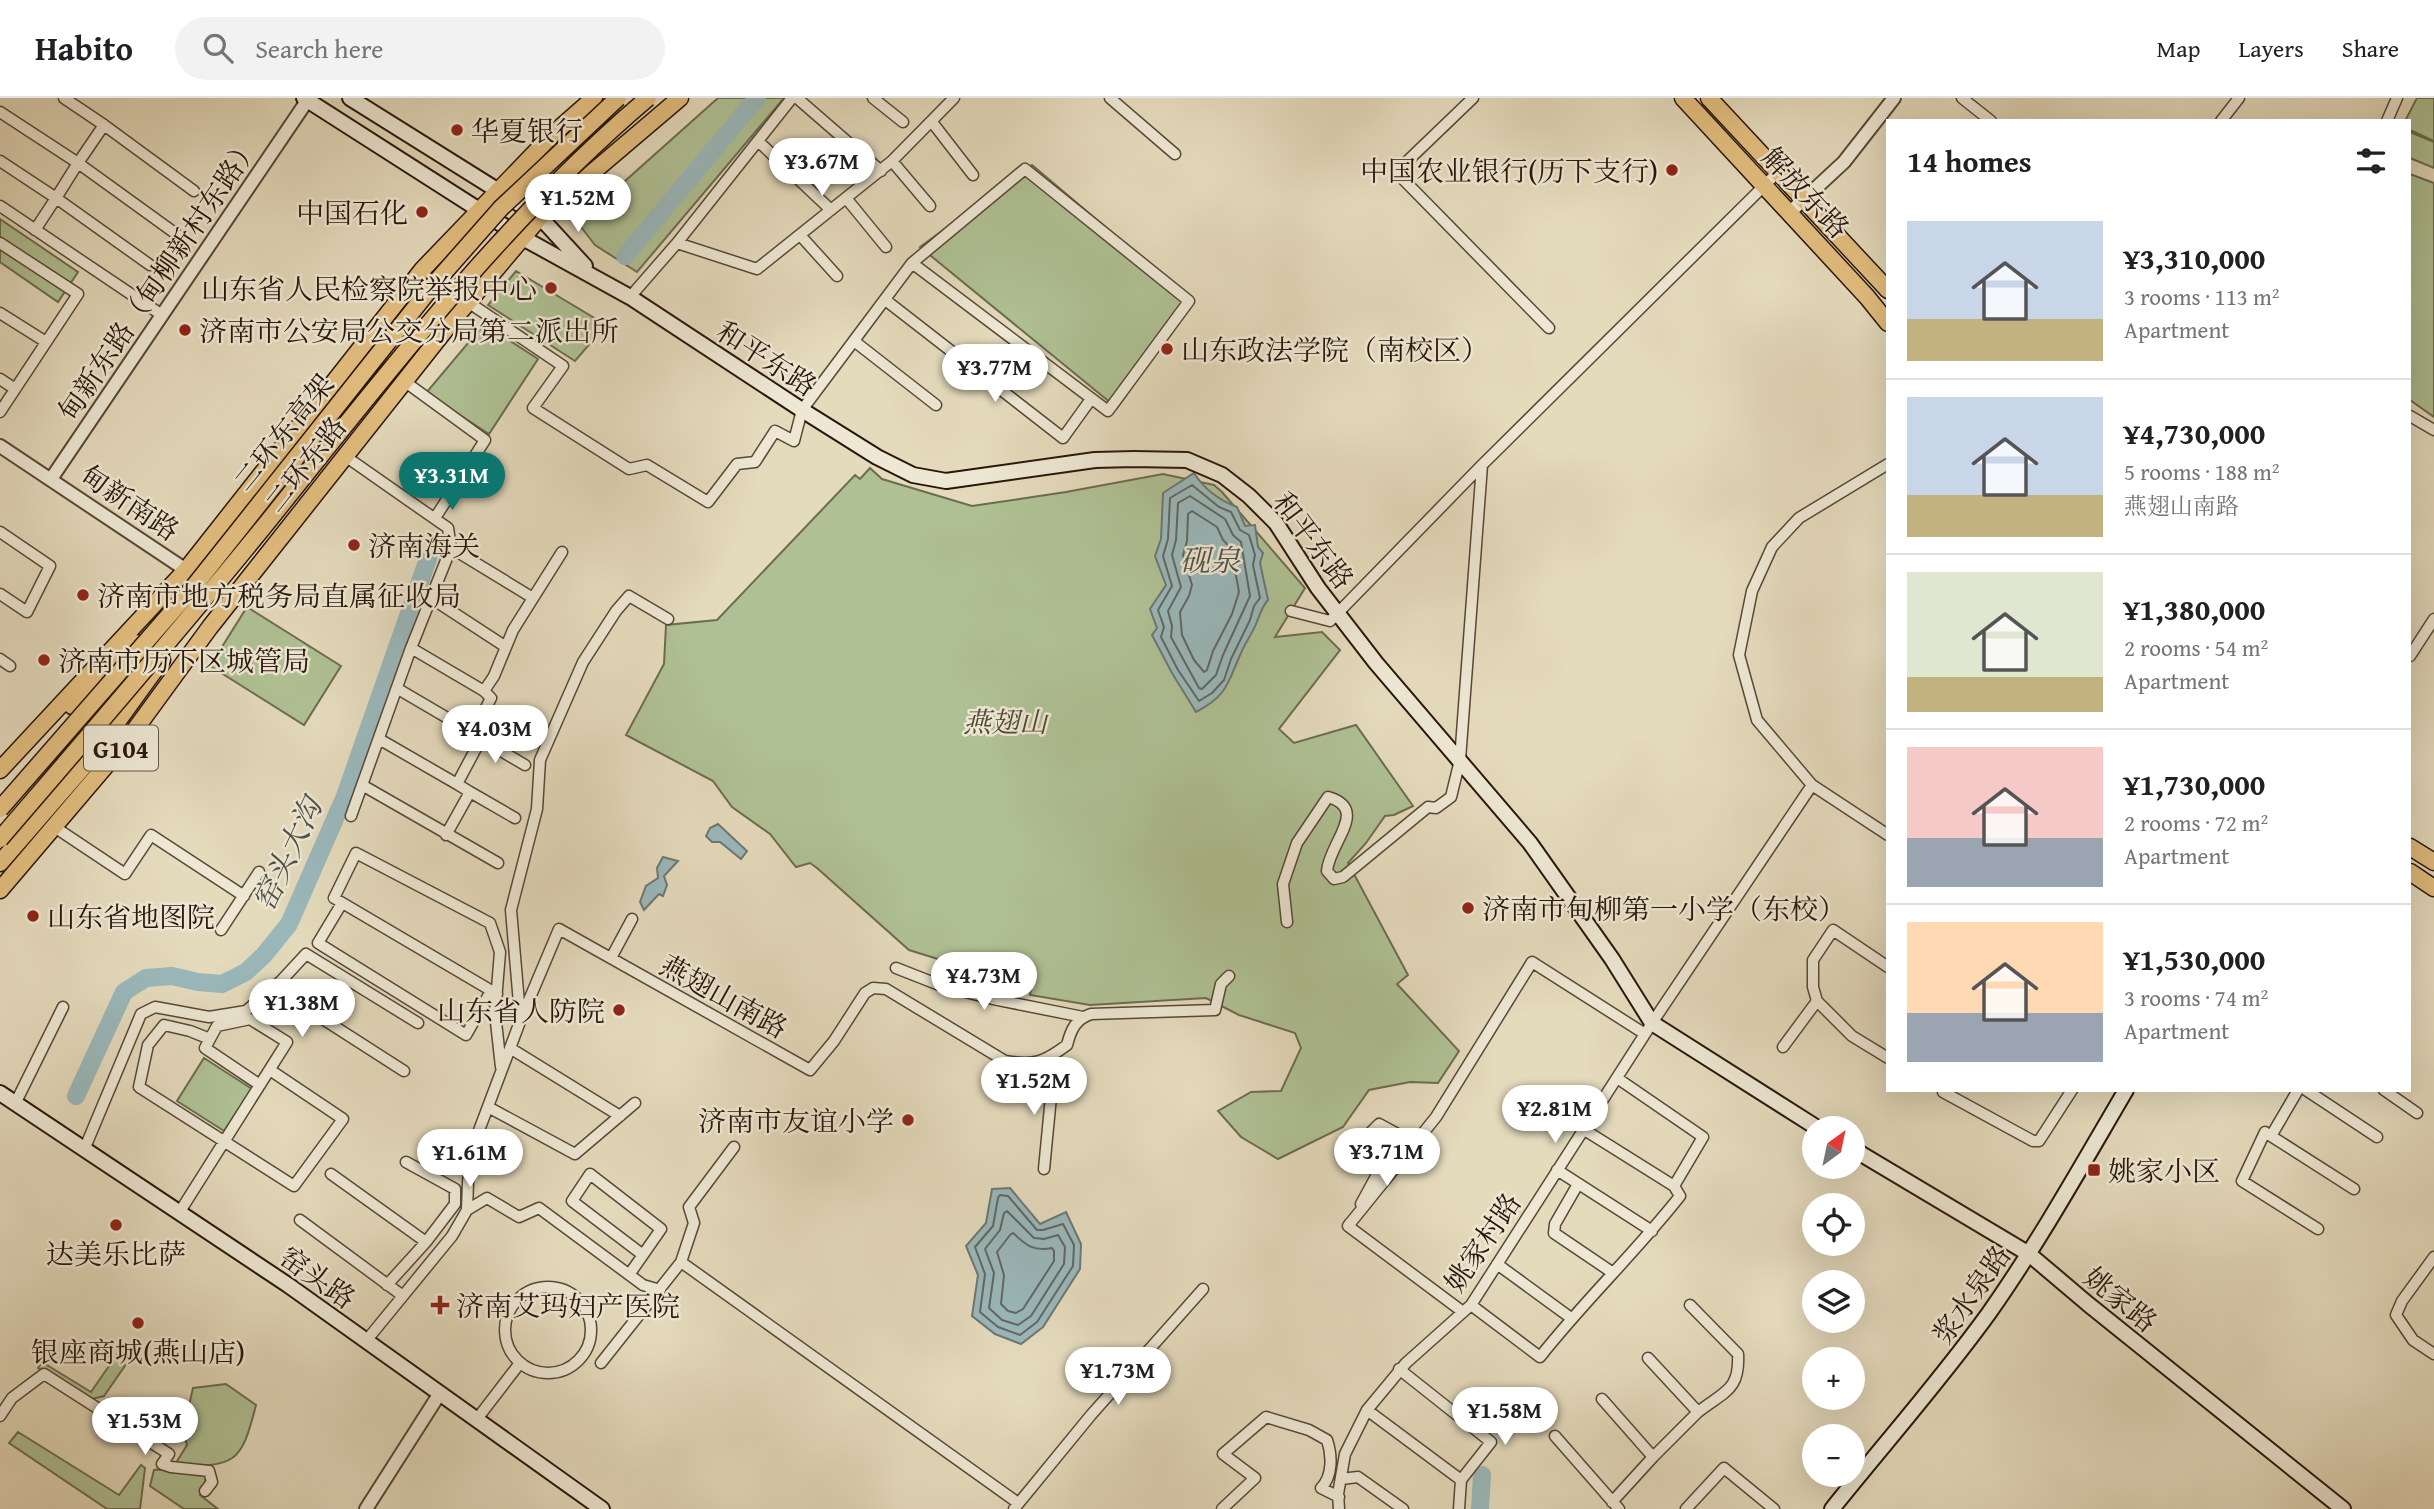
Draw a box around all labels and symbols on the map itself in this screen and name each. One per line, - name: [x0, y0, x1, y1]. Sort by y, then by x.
- place label: 华夏银行: [471, 110, 583, 151]
- marker: 华夏银行: [449, 122, 465, 138]
- street label: 甸新东路（甸柳新村东路）: [47, 127, 269, 429]
- street label: 解放东路: [1753, 137, 1859, 247]
- pin: ¥3.67M: [765, 139, 879, 198]
- place label: 中国农业银行(历下支行): [1360, 150, 1658, 191]
- marker: 中国农业银行(历下支行): [1664, 162, 1680, 178]
- pin: ¥1.52M: [521, 174, 635, 234]
- place label: 中国石化: [296, 192, 408, 233]
- marker: 中国石化: [414, 204, 430, 220]
- place label: 山东省人民检察院举报中心: [201, 268, 537, 309]
- marker: 山东省人民检察院举报中心: [543, 280, 559, 296]
- place label: 济南市公安局公交分局第二派出所: [199, 310, 619, 351]
- street label: 和平东路: [709, 310, 825, 406]
- marker: 济南市公安局公交分局第二派出所: [177, 322, 193, 338]
- place label: 山东政法学院（南校区）: [1181, 329, 1489, 370]
- marker: 山东政法学院（南校区）: [1159, 341, 1175, 357]
- pin: ¥3.77M: [938, 344, 1052, 404]
- street label: 二环东高架: [223, 365, 343, 499]
- street label: 二环东路: [254, 407, 356, 521]
- pin: ¥3.31M: [395, 452, 509, 512]
- street label: 甸新南路: [72, 454, 188, 550]
- street label: 和平东路: [1264, 483, 1364, 597]
- place label: 济南海关: [368, 525, 480, 566]
- marker: 济南海关: [346, 537, 362, 553]
- water label: 砚泉: [1180, 538, 1241, 582]
- place label: 济南市地方税务局直属征收局: [97, 575, 461, 616]
- marker: 济南市地方税务局直属征收局: [75, 587, 91, 603]
- place label: 济南市历下区城管局: [58, 640, 310, 681]
- marker: 济南市历下区城管局: [36, 652, 52, 668]
- park label: 燕翅山: [963, 701, 1049, 742]
- pin: ¥4.03M: [438, 706, 552, 765]
- road number: G104: [84, 726, 158, 770]
- water label: 窑头大沟: [242, 787, 334, 918]
- place label: 济南市甸柳第一小学（东校）: [1482, 888, 1846, 929]
- place label: 山东省地图院: [47, 896, 215, 937]
- marker: 济南市甸柳第一小学（东校）: [1460, 900, 1476, 916]
- marker: 山东省地图院: [25, 908, 41, 924]
- street label: 燕翅山南路: [653, 944, 795, 1048]
- pin: ¥4.73M: [927, 953, 1041, 1012]
- pin: ¥1.38M: [245, 979, 359, 1039]
- place label: 山东省人防院: [437, 990, 605, 1031]
- marker: 山东省人防院: [611, 1002, 627, 1018]
- pin: ¥1.52M: [977, 1058, 1091, 1117]
- pin: ¥2.81M: [1498, 1086, 1612, 1145]
- place label: 济南市友谊小学: [698, 1100, 894, 1141]
- marker: 济南市友谊小学: [900, 1112, 916, 1128]
- north arrow: [1802, 1116, 1866, 1180]
- pin: ¥3.71M: [1330, 1128, 1444, 1188]
- pin: ¥1.61M: [413, 1130, 527, 1189]
- place label: 姚家小区: [2108, 1150, 2220, 1191]
- marker: 姚家小区: [2086, 1162, 2102, 1178]
- street label: 姚家村路: [1434, 1184, 1530, 1300]
- marker: 达美乐比萨: [108, 1217, 124, 1233]
- place label: 达美乐比萨: [46, 1233, 186, 1274]
- street label: 窑头路: [272, 1236, 364, 1318]
- street label: 浆水泉路: [1922, 1236, 2020, 1352]
- street label: 姚家路: [2075, 1257, 2167, 1341]
- place label: 济南艾玛妇产医院: [456, 1285, 680, 1326]
- marker: 济南艾玛妇产医院: [430, 1295, 450, 1315]
- marker: 银座商城(燕山店): [130, 1315, 146, 1331]
- place label: 银座商城(燕山店): [31, 1331, 245, 1372]
- pin: ¥1.73M: [1061, 1348, 1175, 1407]
- pin: ¥1.58M: [1448, 1388, 1562, 1447]
- pin: ¥1.53M: [88, 1398, 202, 1457]

